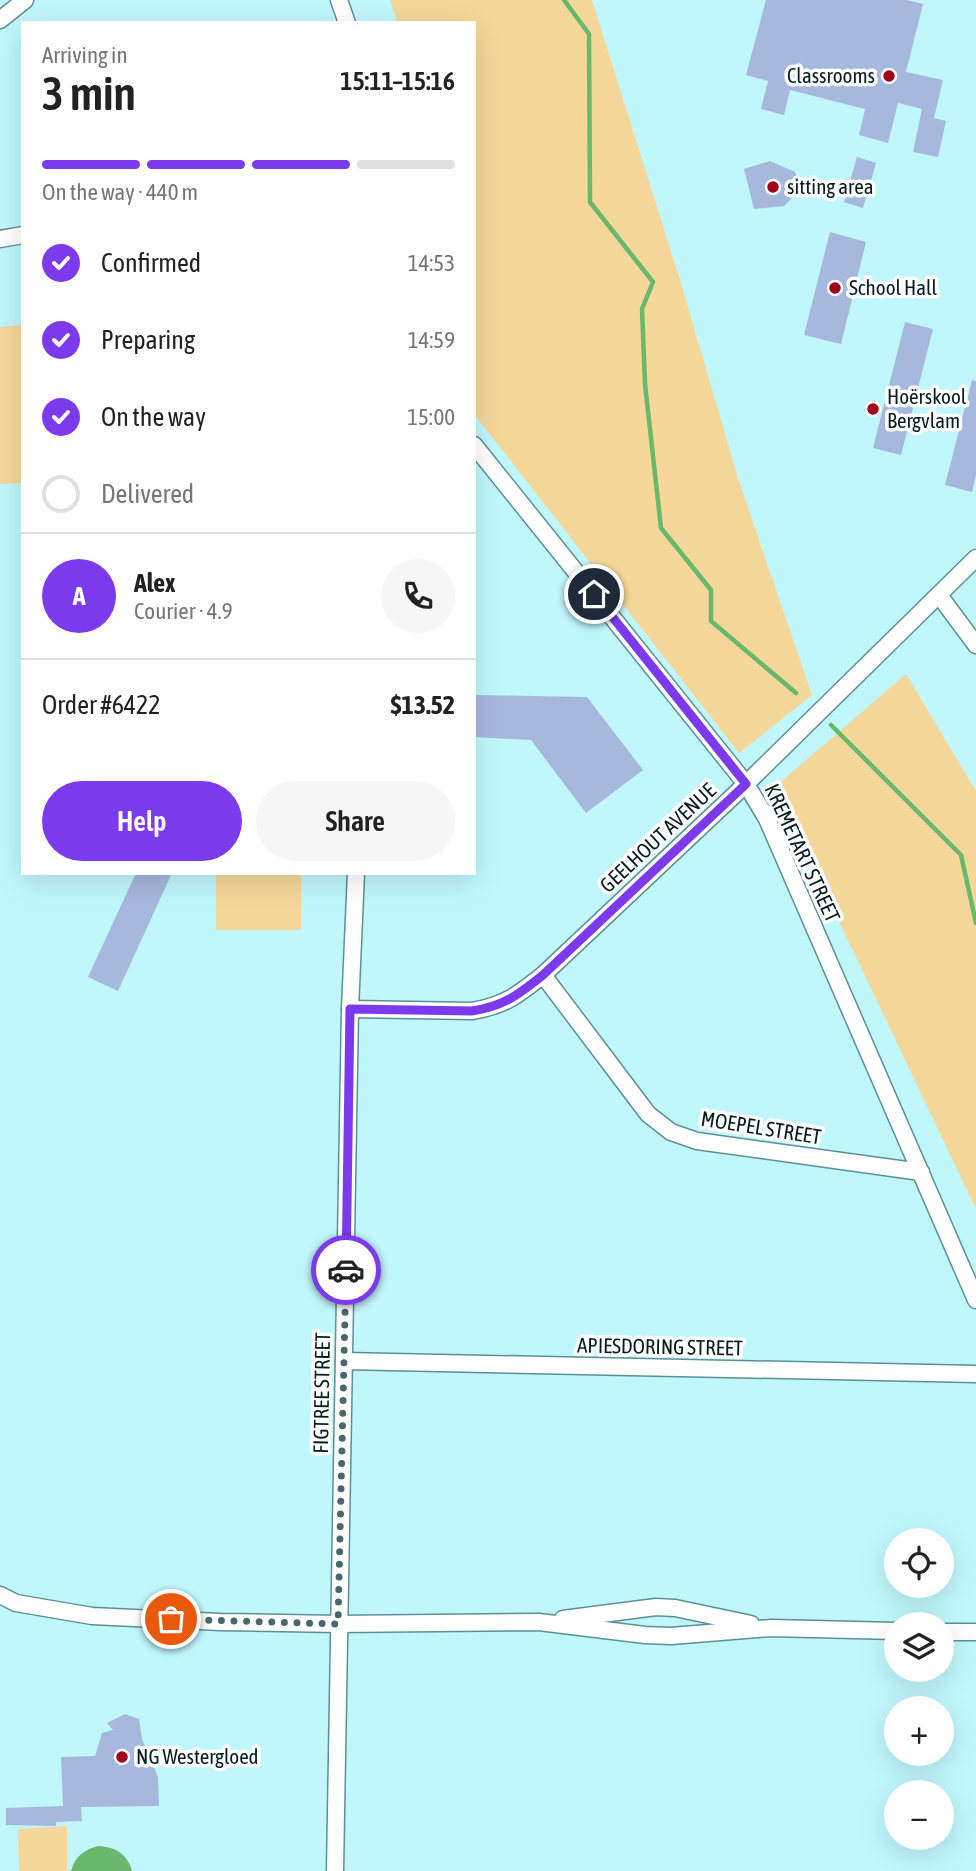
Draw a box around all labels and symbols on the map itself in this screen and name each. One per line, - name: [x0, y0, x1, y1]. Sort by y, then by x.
- place label: Classrooms: [787, 63, 875, 87]
- marker: Classrooms: [881, 68, 897, 84]
- place label: sitting area: [787, 174, 874, 198]
- marker: sitting area: [765, 179, 781, 195]
- place label: School Hall: [849, 275, 937, 299]
- marker: School Hall: [827, 280, 843, 296]
- place label: Hoërskool Bergvlam: [887, 384, 967, 432]
- marker: Hoërskool Bergvlam: [865, 401, 881, 417]
- pin: [564, 564, 624, 624]
- street label: GEELHOUT AVENUE: [595, 778, 720, 897]
- street label: KREMETART STREET: [760, 780, 845, 925]
- street label: MOEPEL STREET: [699, 1106, 823, 1148]
- courier: [311, 1235, 381, 1305]
- street label: FIGTREE STREET: [308, 1332, 334, 1454]
- street label: APIESDORING STREET: [577, 1333, 743, 1359]
- pin: [141, 1589, 201, 1649]
- place label: NG Westergloed: [136, 1744, 259, 1768]
- marker: NG Westergloed: [114, 1749, 130, 1765]

